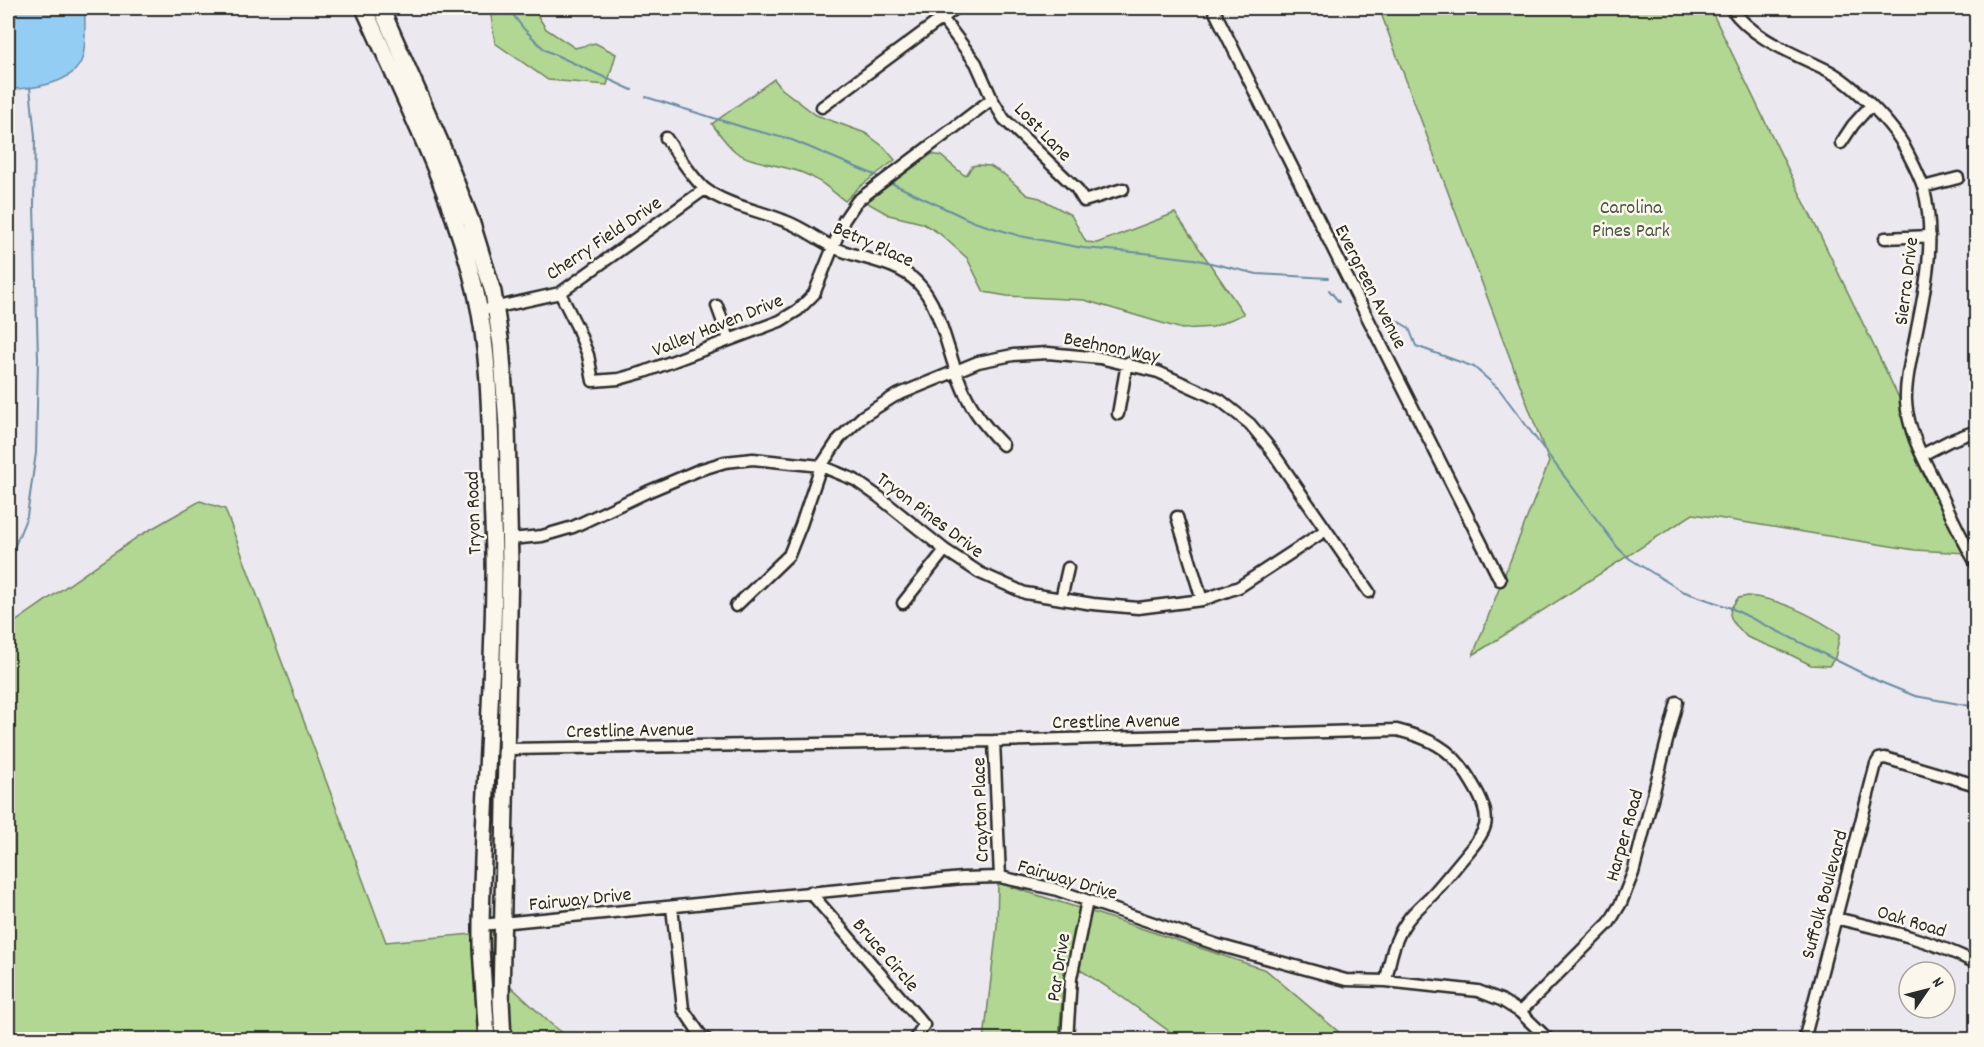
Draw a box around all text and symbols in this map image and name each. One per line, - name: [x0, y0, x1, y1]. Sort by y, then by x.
- street label: Lost Lane: [1006, 97, 1077, 169]
- street label: Cherry Field Drive: [541, 190, 668, 289]
- park label: Carolina Pines Park: [1592, 195, 1670, 246]
- street label: Betry Place: [828, 215, 918, 276]
- street label: Evergreen Avenue: [1326, 220, 1413, 354]
- street label: Sierra Drive: [1889, 235, 1927, 327]
- street label: Valley Haven Drive: [648, 288, 788, 366]
- street label: Beehnon Way: [1061, 326, 1163, 372]
- street label: Tryon Pines Drive: [869, 467, 989, 566]
- street label: Tryon Road: [460, 471, 490, 555]
- street label: Crestline Avenue: [1052, 708, 1180, 738]
- street label: Crestline Avenue: [566, 717, 694, 747]
- street label: Crayton Place: [966, 757, 998, 863]
- street label: Harper Road: [1599, 787, 1652, 885]
- street label: Suffolk Boulevard: [1795, 827, 1857, 962]
- street label: Fairway Drive: [1014, 853, 1121, 909]
- street label: Fairway Drive: [528, 882, 633, 920]
- street label: Oak Road: [1873, 899, 1949, 947]
- street label: Bruce Circle: [845, 913, 925, 999]
- street label: Par Drive: [1041, 931, 1079, 1004]
- north arrow: [1897, 960, 1957, 1020]
- text: N: [1926, 973, 1949, 993]

